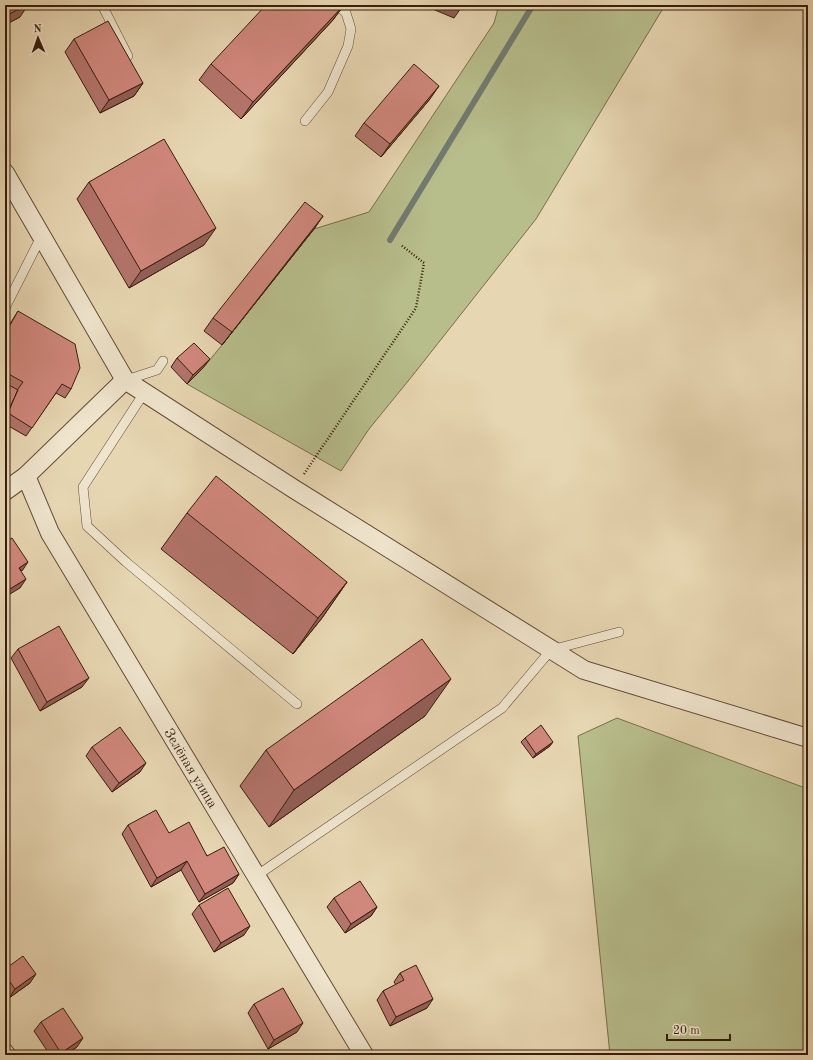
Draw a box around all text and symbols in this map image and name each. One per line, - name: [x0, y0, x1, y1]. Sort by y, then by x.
- north arrow: [18, 18, 58, 58]
- text: N: [33, 24, 43, 35]
- street label: Зелёная улица: [161, 726, 220, 811]
- scale bar: [667, 1016, 730, 1042]
- text: 20 m: [673, 1025, 700, 1037]

